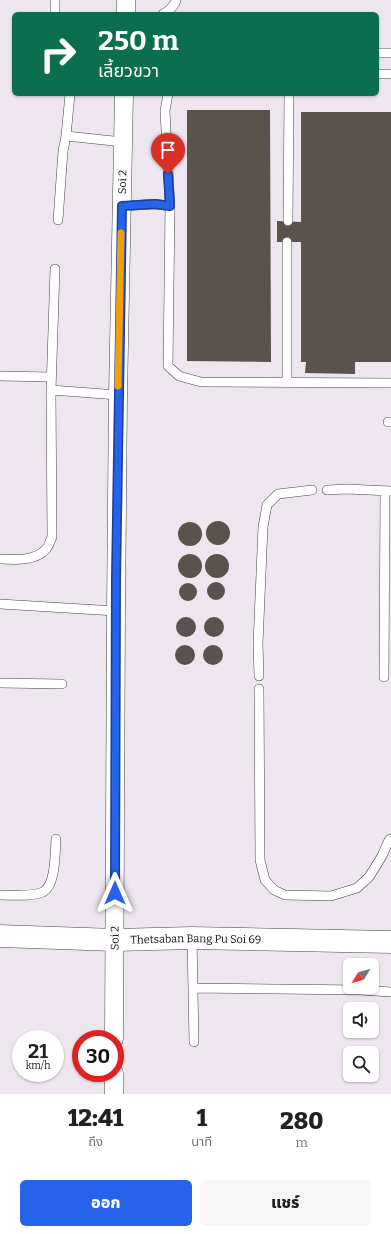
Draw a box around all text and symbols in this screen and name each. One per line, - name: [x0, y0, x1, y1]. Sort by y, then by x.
- text: 250 m: [98, 24, 179, 57]
- icon: right: [32, 28, 84, 80]
- text: เลี้ยวขวา: [98, 60, 159, 82]
- pin: [151, 133, 185, 174]
- icon: arrive: [157, 139, 179, 161]
- street label: Soi 2: [116, 170, 129, 194]
- position arrow: [94, 872, 136, 914]
- street label: Soi 2: [108, 926, 121, 950]
- street label: Thetsaban Bang Pu Soi 69: [130, 931, 261, 946]
- north arrow: [343, 958, 379, 994]
- map controls: [343, 958, 379, 1082]
- button: sound: [343, 1002, 379, 1038]
- speed limit sign: 30: [72, 1030, 124, 1082]
- text: 21: [28, 1039, 48, 1063]
- button: search: [343, 1046, 379, 1082]
- text: km/h: [26, 1060, 50, 1072]
- text: 12:41: [68, 1104, 123, 1132]
- text: 1: [196, 1104, 207, 1132]
- text: 280: [280, 1107, 323, 1135]
- text: ถึง: [88, 1134, 103, 1149]
- text: นาที: [191, 1134, 212, 1149]
- text: m: [295, 1135, 308, 1150]
- button: ออก: [20, 1180, 192, 1226]
- button: แชร์: [200, 1180, 371, 1226]

